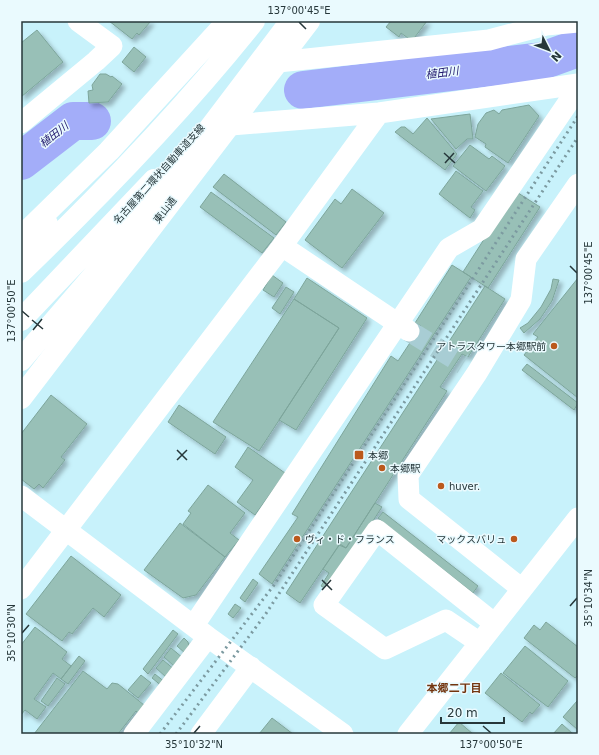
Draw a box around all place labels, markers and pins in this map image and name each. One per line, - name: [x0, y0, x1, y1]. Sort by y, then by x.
- place label: アトラスタワー本郷駅前: [436, 341, 546, 352]
- marker: アトラスタワー本郷駅前: [549, 341, 559, 351]
- marker: 本郷: [353, 449, 365, 461]
- place label: 本郷: [368, 450, 388, 461]
- marker: 本郷駅: [377, 463, 387, 473]
- place label: 本郷駅: [390, 463, 421, 474]
- marker: huver.: [436, 481, 446, 491]
- place label: huver.: [449, 481, 480, 492]
- marker: ヴィ・ド・フランス: [292, 534, 302, 544]
- place label: ヴィ・ド・フランス: [305, 534, 395, 545]
- place label: マックスバリュ: [436, 534, 506, 545]
- marker: マックスバリュ: [509, 534, 519, 544]

